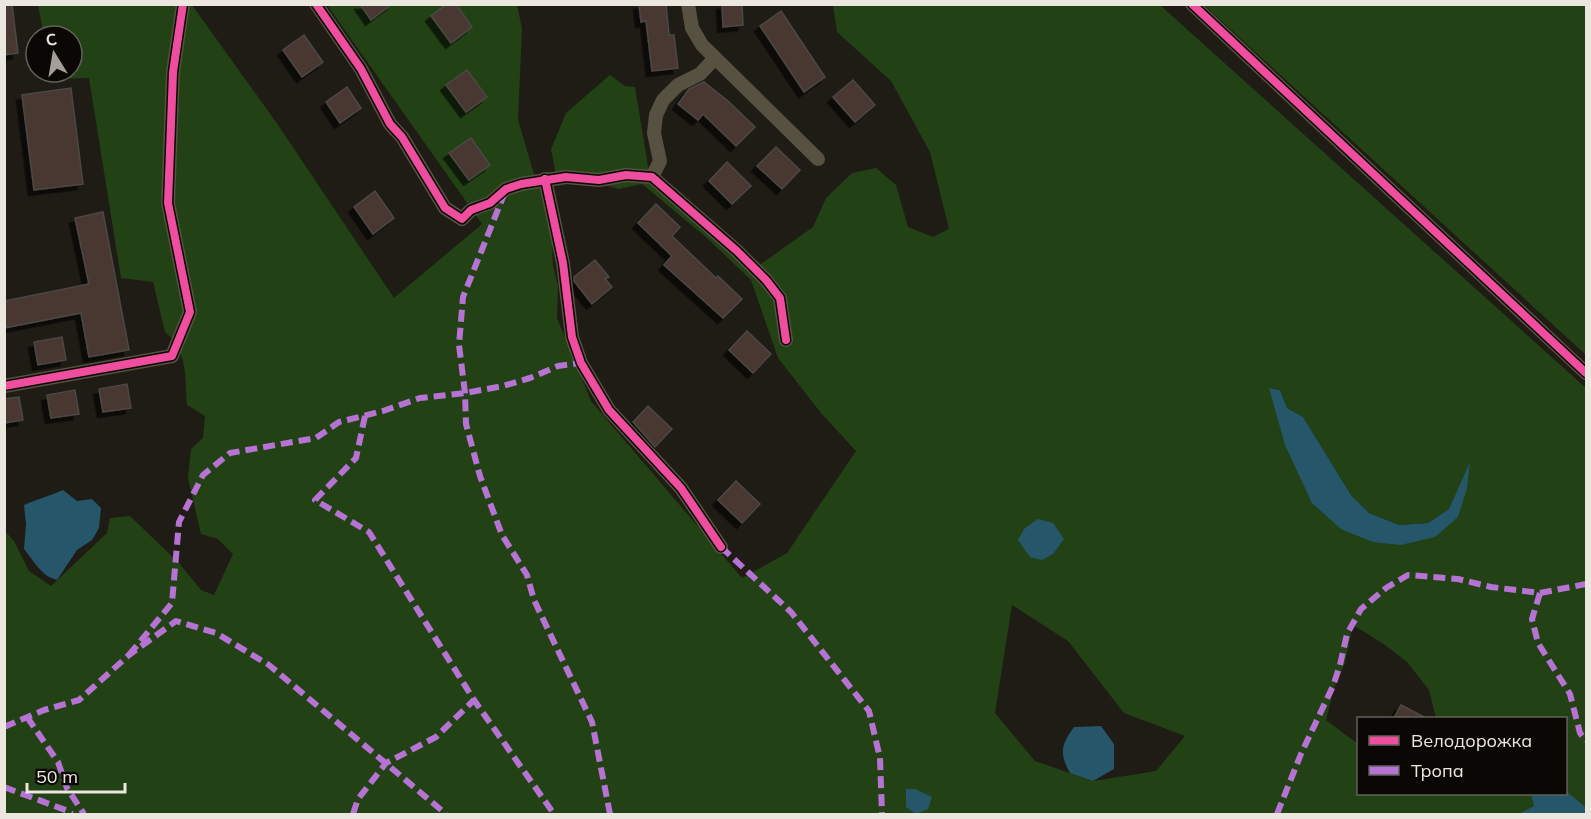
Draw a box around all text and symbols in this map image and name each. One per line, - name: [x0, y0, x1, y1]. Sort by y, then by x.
- north arrow: [24, 24, 84, 84]
- text: С: [44, 28, 58, 50]
- legend: [1357, 717, 1567, 795]
- text: Велодорожка: [1411, 729, 1532, 752]
- scale bar: [27, 756, 124, 794]
- text: Тропа: [1411, 759, 1464, 782]
- text: 50 m: [36, 765, 78, 788]

